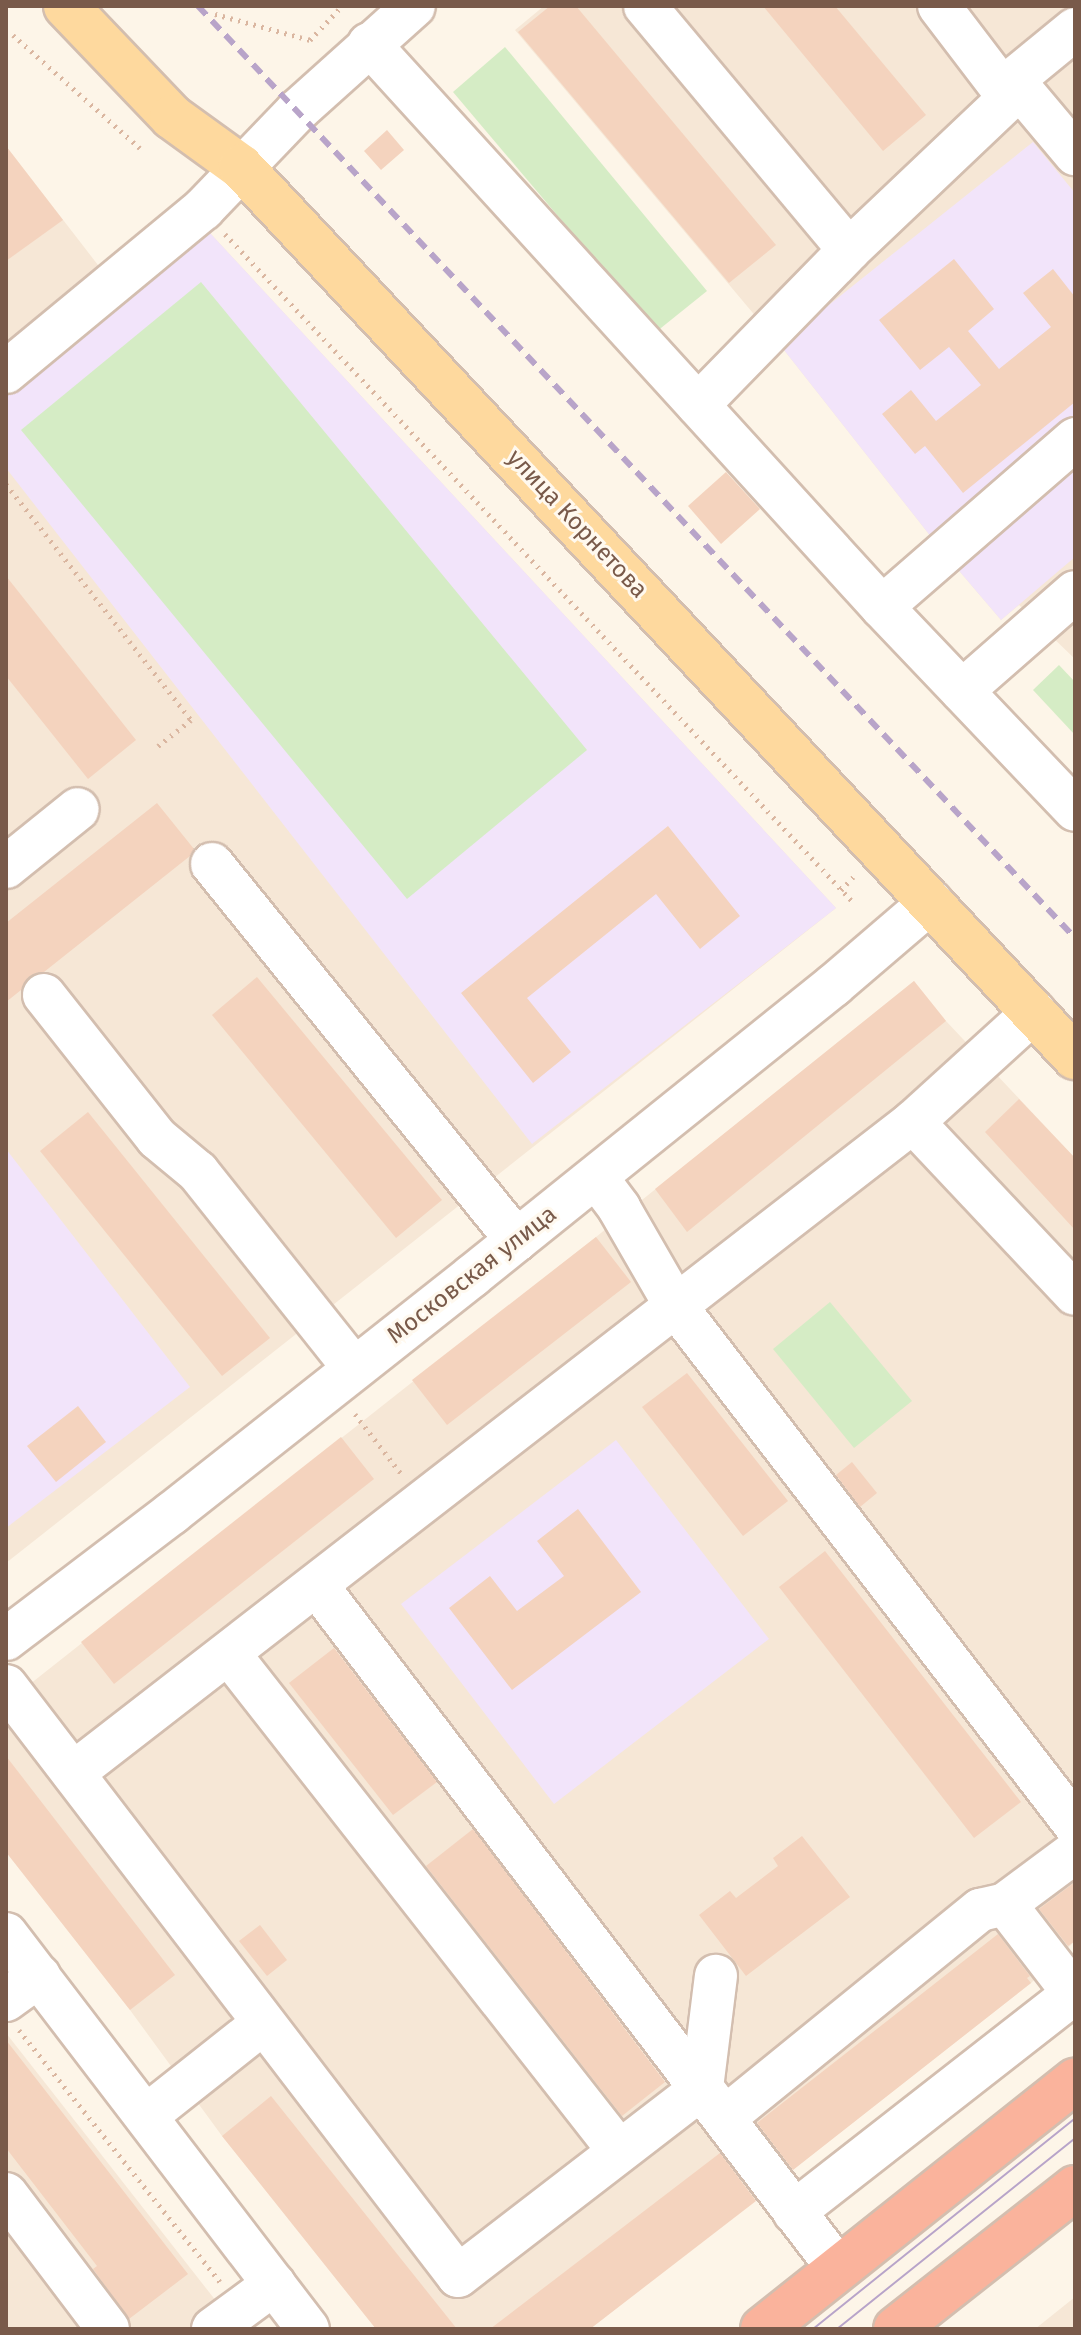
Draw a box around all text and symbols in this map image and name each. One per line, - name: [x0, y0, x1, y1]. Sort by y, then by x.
- street label: улица Корнетова: [501, 444, 653, 604]
- street label: Московская улица: [382, 1200, 562, 1350]

